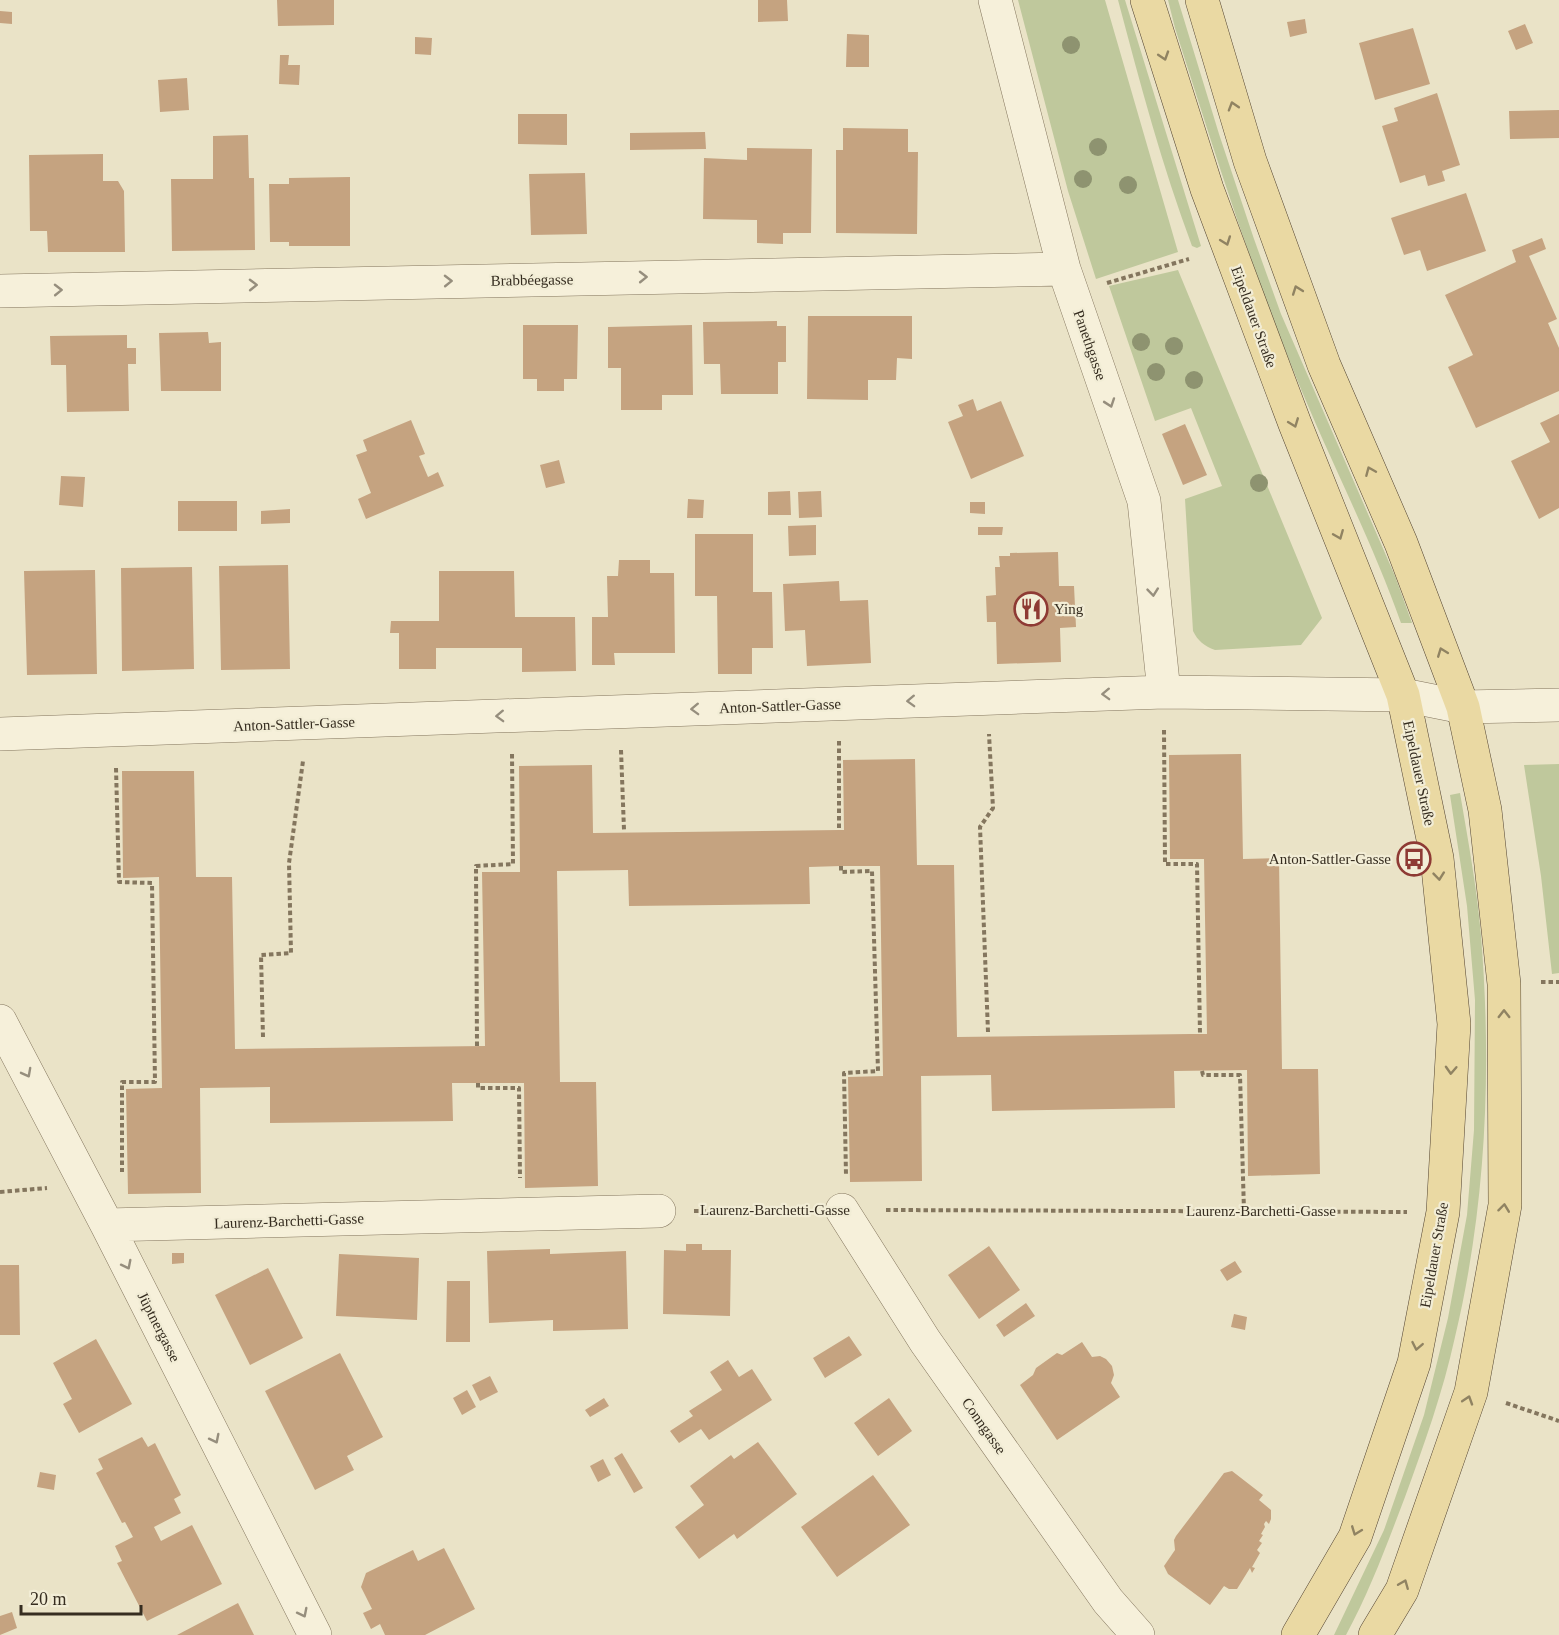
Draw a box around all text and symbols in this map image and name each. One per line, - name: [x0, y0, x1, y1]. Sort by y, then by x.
- one-way arrow: [1157, 50, 1169, 61]
- one-way arrow: [1228, 101, 1240, 112]
- one-way arrow: [1219, 235, 1231, 246]
- street label: Eipeldauer Straße: [1228, 264, 1280, 370]
- street label: Brabbéegasse: [491, 271, 574, 289]
- one-way arrow: [639, 271, 648, 284]
- one-way arrow: [444, 275, 453, 288]
- one-way arrow: [249, 279, 258, 292]
- one-way arrow: [54, 283, 63, 296]
- one-way arrow: [1291, 285, 1304, 296]
- street label: Panethgasse: [1070, 308, 1110, 383]
- one-way arrow: [1103, 397, 1116, 408]
- one-way arrow: [1287, 418, 1300, 428]
- one-way arrow: [1365, 466, 1377, 477]
- one-way arrow: [1332, 529, 1344, 540]
- one-way arrow: [1147, 588, 1159, 597]
- restaurant icon: Ying: [1013, 591, 1049, 627]
- place label: Ying: [1054, 601, 1084, 617]
- one-way arrow: [1437, 647, 1450, 658]
- one-way arrow: [1101, 688, 1110, 701]
- one-way arrow: [906, 695, 915, 708]
- street label: Anton-Sattler-Gasse: [719, 696, 842, 716]
- one-way arrow: [690, 703, 699, 716]
- one-way arrow: [496, 710, 505, 723]
- street label: Anton-Sattler-Gasse: [233, 714, 356, 734]
- street label: Eipeldauer Straße: [1400, 719, 1438, 827]
- bus stop icon: Anton-Sattler-Gasse: [1396, 841, 1432, 877]
- place label: Anton-Sattler-Gasse: [1269, 851, 1391, 867]
- one-way arrow: [1432, 871, 1445, 880]
- one-way arrow: [1498, 1009, 1510, 1018]
- one-way arrow: [1445, 1065, 1458, 1074]
- one-way arrow: [20, 1067, 31, 1077]
- street label: Eipeldauer Straße: [1417, 1201, 1451, 1309]
- street label: Laurenz-Barchetti-Gasse: [700, 1202, 850, 1218]
- street label: Laurenz-Barchetti-Gasse: [1186, 1203, 1336, 1219]
- one-way arrow: [1497, 1204, 1509, 1213]
- street label: Laurenz-Barchetti-Gasse: [214, 1210, 365, 1232]
- one-way arrow: [120, 1258, 131, 1269]
- street label: Jüptnergasse: [135, 1289, 184, 1365]
- one-way arrow: [1411, 1341, 1424, 1351]
- street label: Conngasse: [959, 1395, 1009, 1457]
- one-way arrow: [1461, 1395, 1473, 1406]
- one-way arrow: [208, 1432, 219, 1443]
- one-way arrow: [1351, 1525, 1364, 1536]
- scale bar: [21, 1578, 141, 1616]
- one-way arrow: [1396, 1579, 1409, 1590]
- text: 20 m: [30, 1589, 67, 1609]
- one-way arrow: [296, 1606, 307, 1617]

